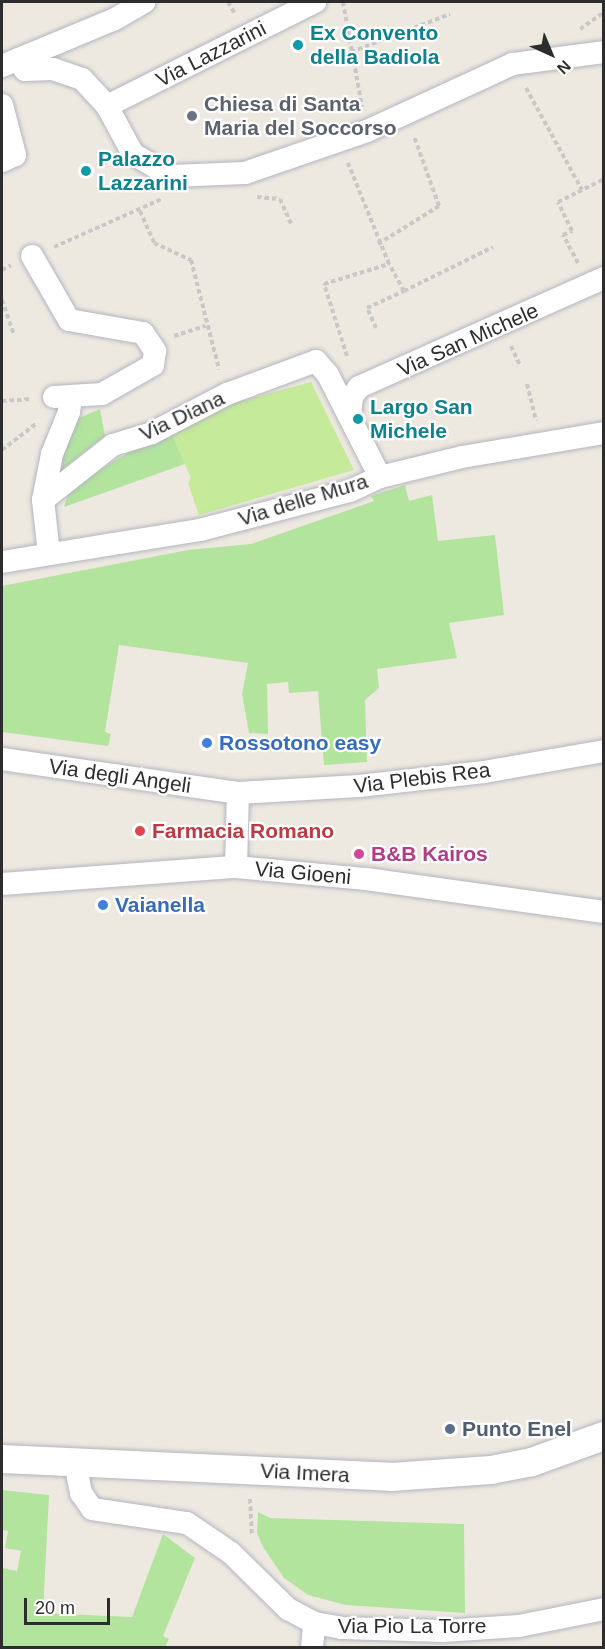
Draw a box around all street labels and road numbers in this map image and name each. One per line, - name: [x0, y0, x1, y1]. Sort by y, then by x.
- street label: Via Lazzarini: [152, 16, 270, 92]
- street label: Via San Michele: [394, 298, 542, 382]
- street label: Via Diana: [136, 385, 228, 447]
- street label: Via delle Mura: [235, 468, 371, 532]
- street label: Via degli Angeli: [47, 753, 193, 799]
- street label: Via Plebis Rea: [352, 757, 492, 799]
- street label: Via Gioeni: [254, 856, 352, 890]
- street label: Via Imera: [260, 1458, 350, 1488]
- street label: Via Pio La Torre: [337, 1613, 487, 1639]

